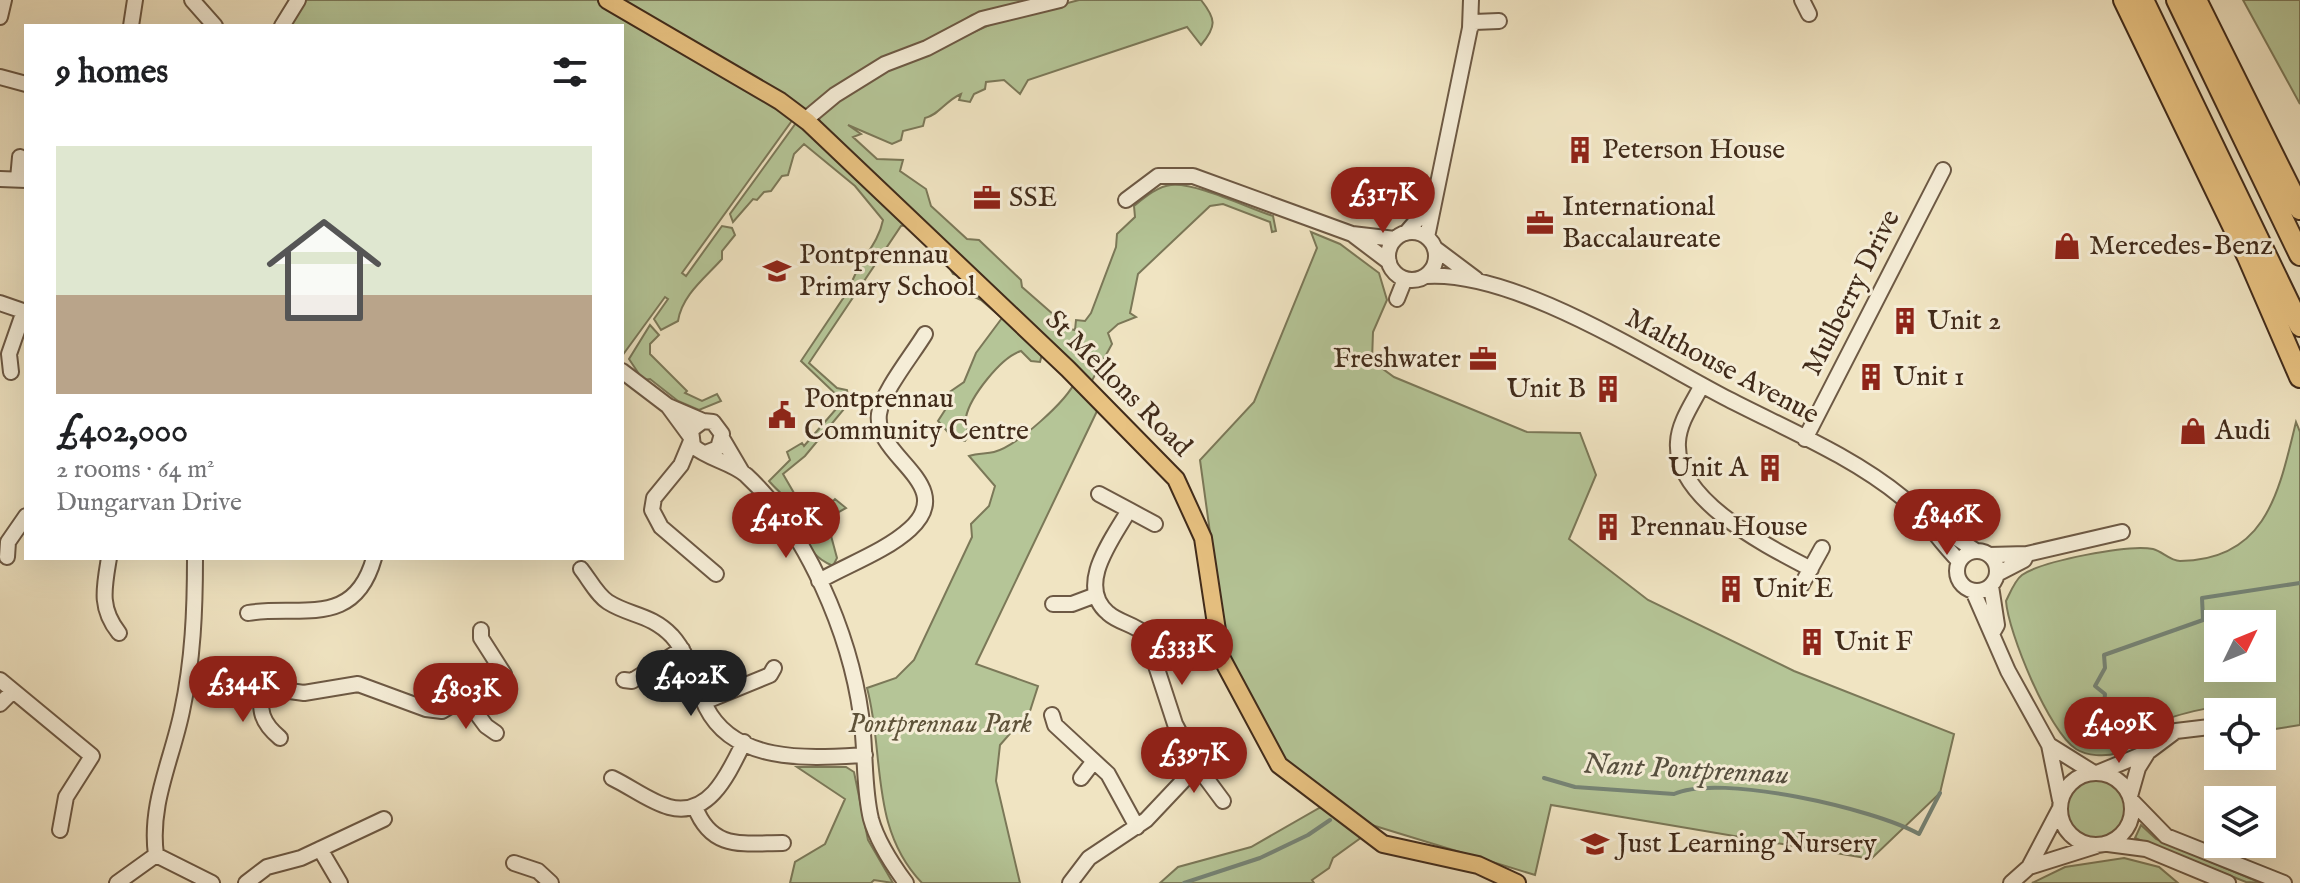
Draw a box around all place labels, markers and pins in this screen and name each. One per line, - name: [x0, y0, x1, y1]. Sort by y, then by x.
- place label: Peterson House: [1602, 133, 1785, 168]
- building icon: Peterson House: [1565, 135, 1595, 165]
- pin: £317K: [1327, 167, 1439, 235]
- place label: SSE: [1009, 181, 1057, 216]
- office icon: SSE: [972, 183, 1002, 213]
- place label: International Baccalaureate: [1562, 190, 1721, 257]
- office icon: International Baccalaureate: [1525, 208, 1555, 238]
- place label: Mercedes-Benz: [2089, 229, 2273, 264]
- shop icon: Mercedes-Benz: [2052, 231, 2082, 261]
- place label: Pontprennau Primary School: [799, 238, 976, 305]
- school or university icon: Pontprennau Primary School: [762, 256, 792, 286]
- place label: Unit 2: [1927, 304, 2001, 339]
- building icon: Unit 2: [1890, 306, 1920, 336]
- place label: Freshwater: [1333, 342, 1461, 377]
- office icon: Freshwater: [1468, 344, 1498, 374]
- place label: Unit 1: [1893, 360, 1964, 395]
- building icon: Unit 1: [1856, 362, 1886, 392]
- place label: Unit B: [1506, 372, 1586, 407]
- building icon: Unit B: [1593, 374, 1623, 404]
- place label: Pontprennau Community Centre: [804, 382, 1029, 449]
- public building icon: Pontprennau Community Centre: [767, 400, 797, 430]
- place label: Audi: [2214, 414, 2271, 449]
- shop icon: Audi: [2178, 416, 2208, 446]
- place label: Unit A: [1668, 451, 1749, 486]
- building icon: Unit A: [1755, 453, 1785, 483]
- pin: £846K: [1891, 489, 2003, 557]
- pin: £410K: [730, 492, 842, 560]
- place label: Prennau House: [1630, 510, 1808, 545]
- building icon: Prennau House: [1593, 512, 1623, 542]
- place label: Unit E: [1753, 572, 1833, 607]
- building icon: Unit E: [1716, 574, 1746, 604]
- pin: £333K: [1126, 619, 1238, 687]
- place label: Unit F: [1834, 625, 1913, 660]
- building icon: Unit F: [1797, 627, 1827, 657]
- pin: £402K: [635, 650, 747, 718]
- pin: £344K: [187, 656, 299, 724]
- pin: £803K: [410, 663, 522, 731]
- pin: £409K: [2063, 697, 2175, 765]
- pin: £397K: [1138, 727, 1250, 795]
- place label: Just Learning Nursery: [1614, 827, 1877, 862]
- school or university icon: Just Learning Nursery: [1580, 829, 1610, 859]

